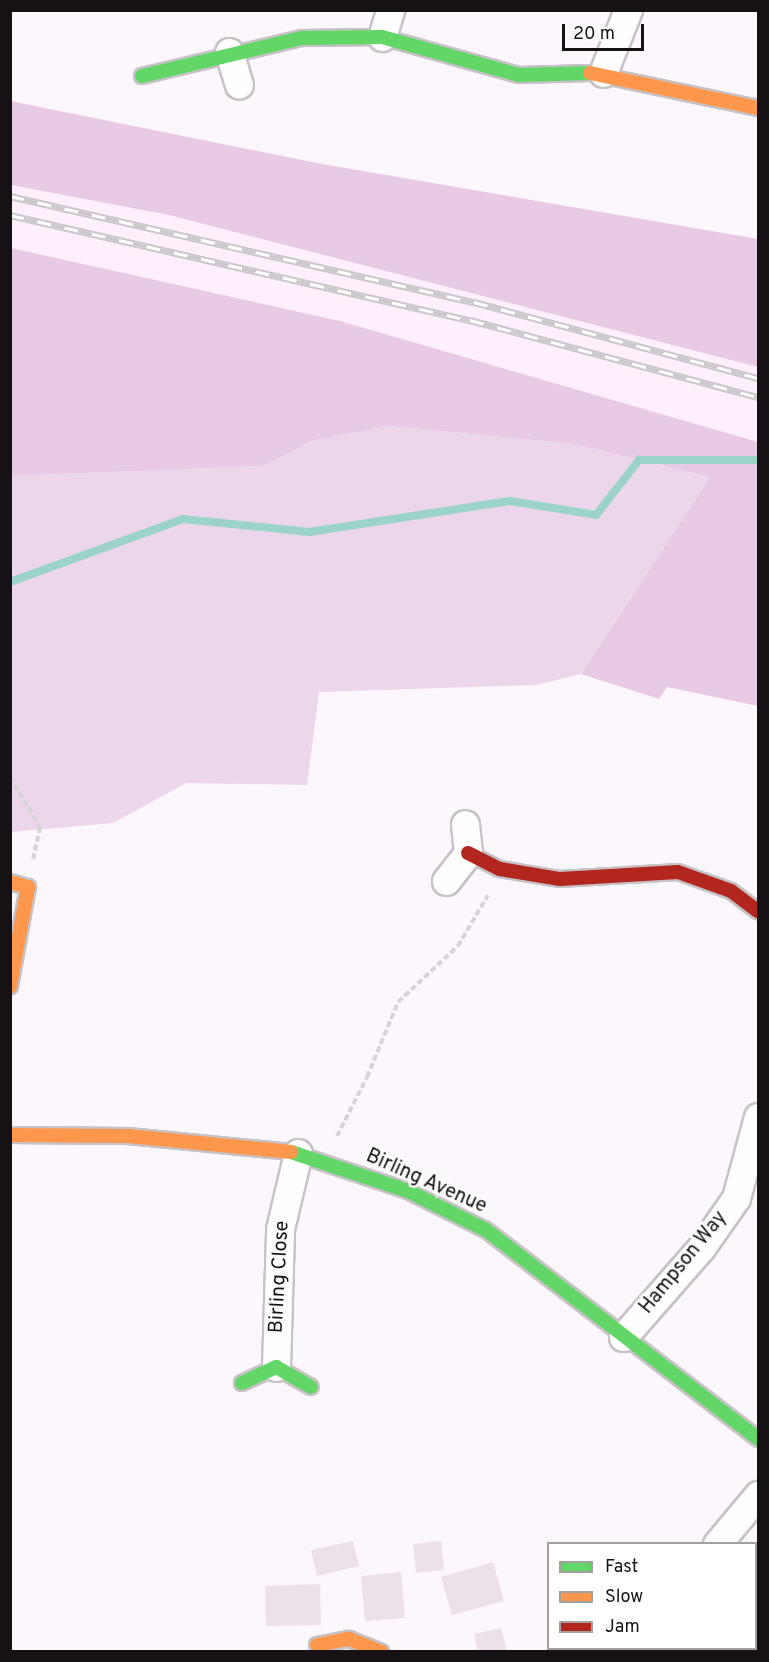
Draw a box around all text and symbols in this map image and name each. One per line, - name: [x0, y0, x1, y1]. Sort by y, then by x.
- scale bar: [565, 12, 648, 50]
- text: 20 m: [573, 23, 615, 46]
- street label: Birling Avenue: [361, 1144, 491, 1220]
- street label: Hampson Way: [635, 1206, 733, 1320]
- street label: Birling Close: [265, 1220, 295, 1334]
- legend: [547, 1542, 757, 1650]
- text: Fast: [605, 1556, 638, 1579]
- text: Slow: [605, 1586, 643, 1609]
- text: Jam: [605, 1616, 640, 1639]

